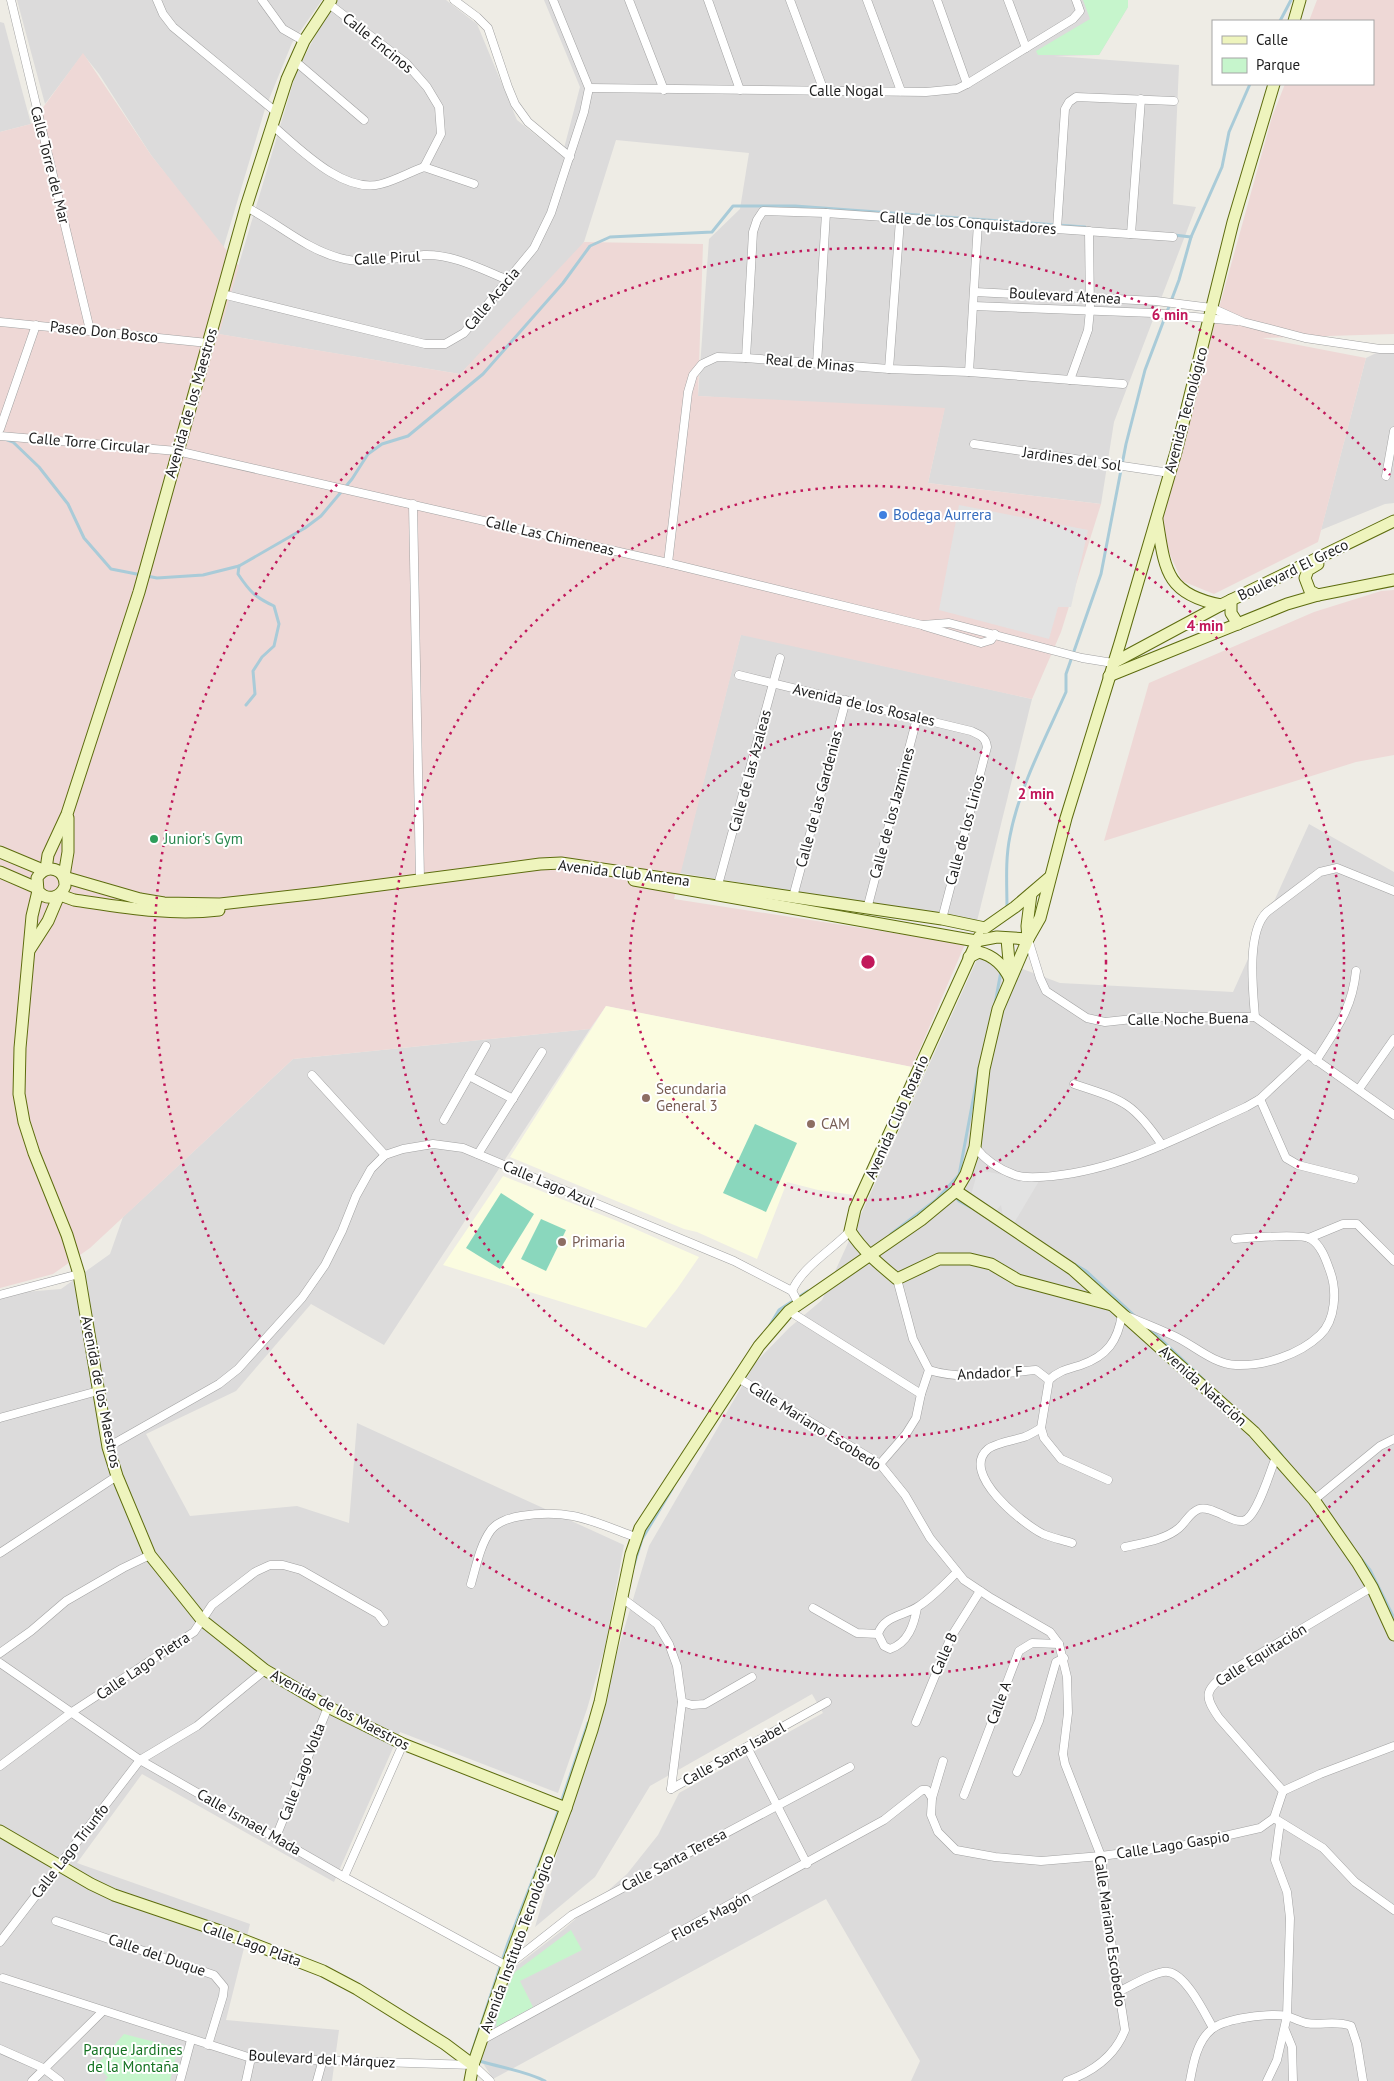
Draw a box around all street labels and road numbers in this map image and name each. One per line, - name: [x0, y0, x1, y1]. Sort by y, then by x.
- street label: Calle Encinos: [339, 8, 418, 77]
- street label: Calle Nogal: [809, 81, 884, 100]
- street label: Calle Torre del Mar: [27, 104, 74, 226]
- street label: Calle de los Conquistadores: [879, 207, 1057, 238]
- street label: Calle Pirul: [353, 246, 421, 269]
- street label: Calle Acacia: [460, 263, 524, 334]
- street label: Boulevard Atenea: [1008, 283, 1122, 308]
- street label: Paseo Don Bosco: [49, 316, 159, 347]
- street label: Avenida de los Maestros: [160, 326, 221, 480]
- street label: Avenida Tecnológico: [1160, 345, 1212, 475]
- street label: Real de Minas: [765, 349, 855, 376]
- street label: Calle Torre Circular: [28, 428, 150, 457]
- street label: Jardines del Sol: [1020, 442, 1123, 475]
- street label: Calle Las Chimeneas: [484, 511, 616, 560]
- street label: Boulevard El Greco: [1234, 534, 1351, 605]
- street label: Avenida de los Rosales: [791, 679, 937, 730]
- street label: Calle de las Azaleas: [724, 708, 775, 834]
- street label: Calle de las Gardenias: [791, 728, 846, 870]
- street label: Calle de los Jazmines: [865, 745, 918, 881]
- street label: Calle de los Lirios: [941, 772, 988, 887]
- street label: Avenida Club Antena: [557, 855, 691, 890]
- street label: Calle Noche Buena: [1127, 1008, 1249, 1029]
- street label: Avenida Club Rotario: [861, 1052, 932, 1182]
- street label: Calle Lago Azul: [500, 1156, 599, 1212]
- street label: Avenida de los Maestros: [77, 1314, 126, 1470]
- street label: Avenida Natación: [1155, 1341, 1251, 1430]
- street label: Andador F: [957, 1361, 1023, 1384]
- street label: Calle Mariano Escobedo: [745, 1377, 885, 1474]
- street label: Calle Equitación: [1212, 1619, 1310, 1690]
- street label: Calle Lago Pietra: [92, 1627, 193, 1704]
- street label: Calle B: [926, 1629, 961, 1678]
- street label: Avenida de los Maestros: [267, 1665, 413, 1754]
- street label: Calle A: [982, 1678, 1015, 1727]
- street label: Calle Santa Isabel: [679, 1717, 789, 1790]
- street label: Calle Lago Volta: [274, 1720, 329, 1823]
- street label: Calle Ismael Mada: [194, 1784, 305, 1859]
- street label: Calle Lago Triunfo: [27, 1799, 113, 1902]
- street label: Calle Santa Teresa: [618, 1824, 730, 1895]
- street label: Calle Lago Gaspio: [1115, 1826, 1231, 1863]
- street label: Avenida Instituto Tecnológico: [475, 1852, 558, 2035]
- street label: Calle Mariano Escobedo: [1090, 1854, 1131, 2008]
- street label: Flores Magón: [668, 1887, 754, 1944]
- street label: Calle Lago Plata: [200, 1917, 304, 1970]
- street label: Calle del Duque: [106, 1929, 208, 1980]
- street label: Boulevard del Márquez: [248, 2045, 396, 2072]

